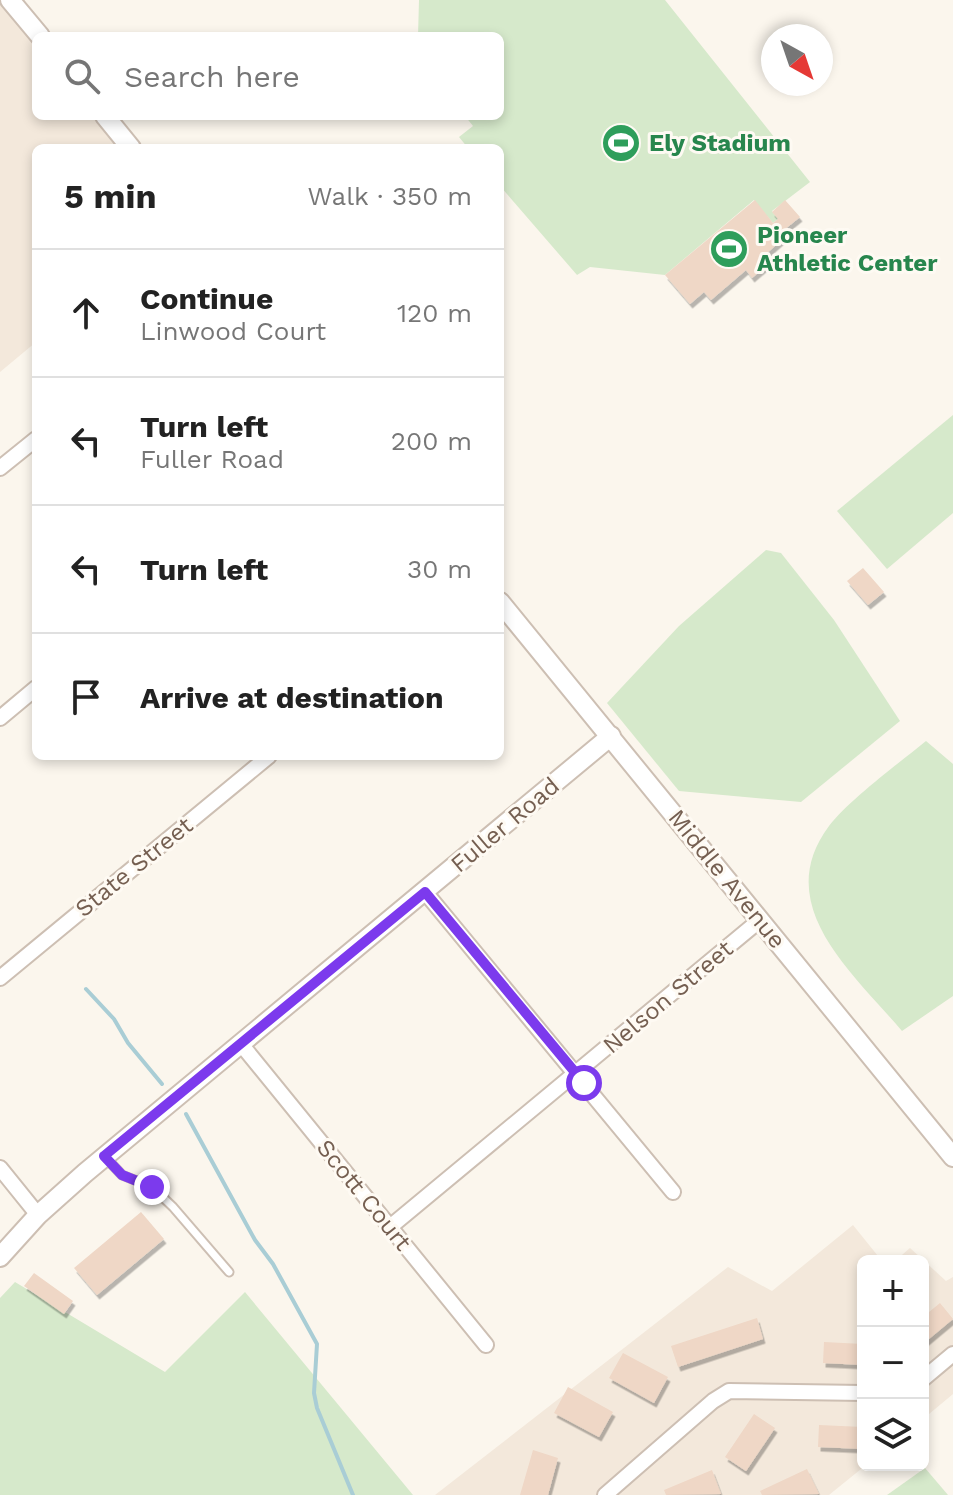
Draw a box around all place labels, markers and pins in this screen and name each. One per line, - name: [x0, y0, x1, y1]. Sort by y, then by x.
- sports icon: Ely Stadium: [600, 122, 642, 164]
- place label: Ely Stadium: [649, 129, 791, 157]
- place label: Pioneer Athletic Center: [757, 221, 938, 277]
- sports icon: Pioneer Athletic Center: [708, 228, 750, 270]

